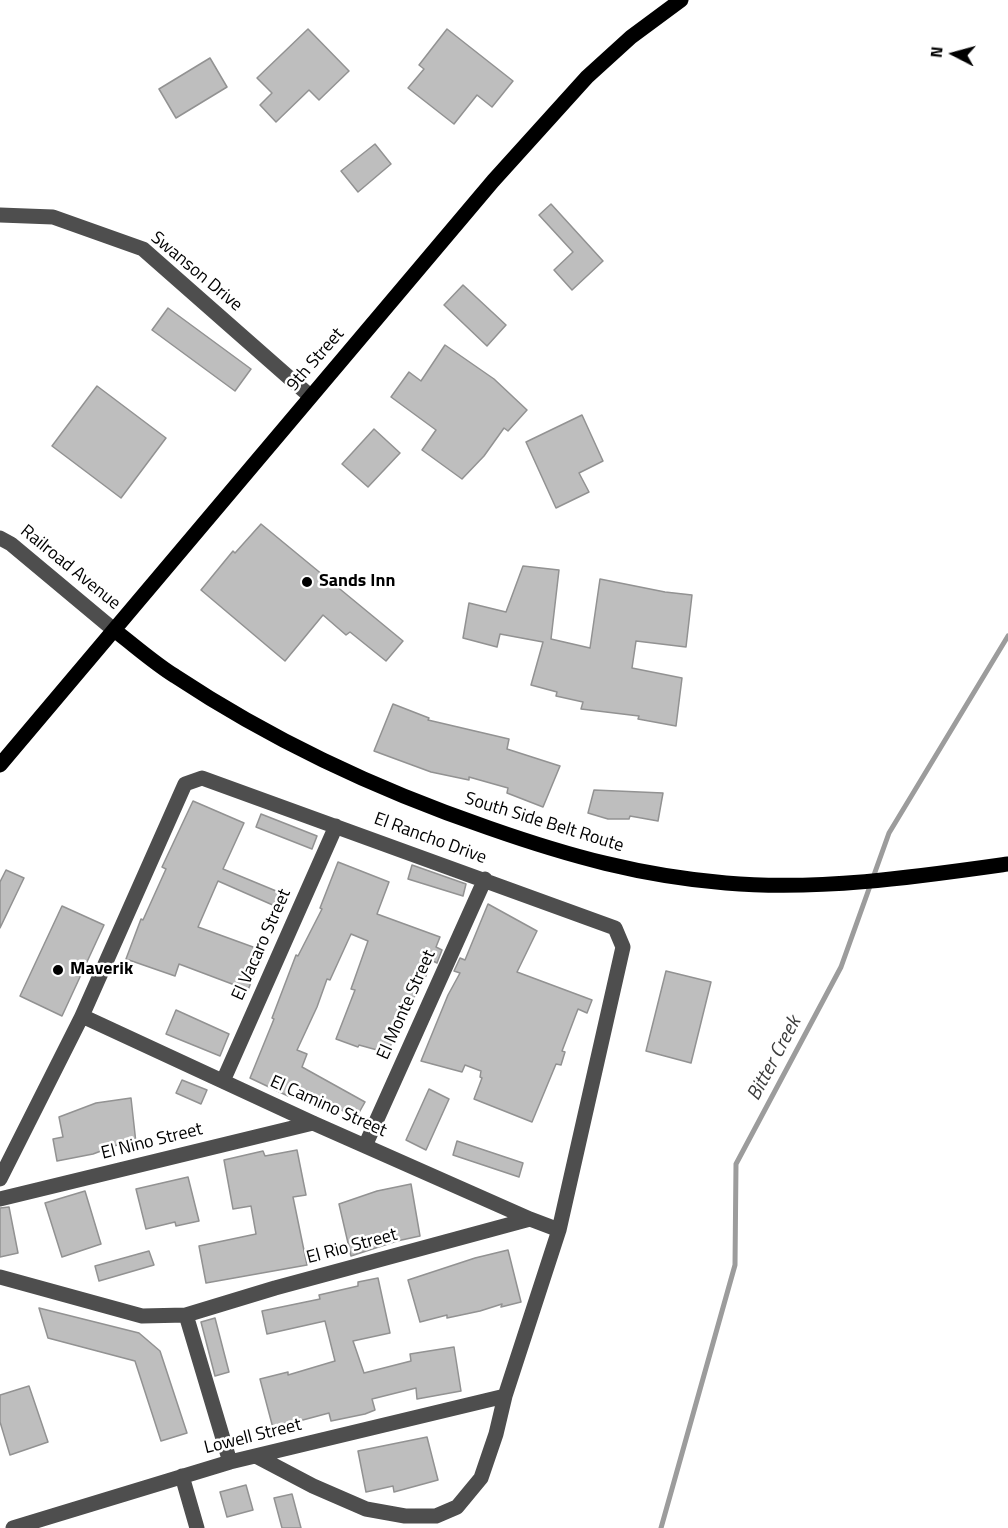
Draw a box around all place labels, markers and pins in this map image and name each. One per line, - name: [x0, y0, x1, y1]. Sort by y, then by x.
- place label: Sands Inn: [319, 571, 395, 593]
- marker: Sands Inn: [300, 575, 314, 589]
- place label: Maverik: [70, 959, 133, 981]
- marker: Maverik: [51, 963, 65, 977]

